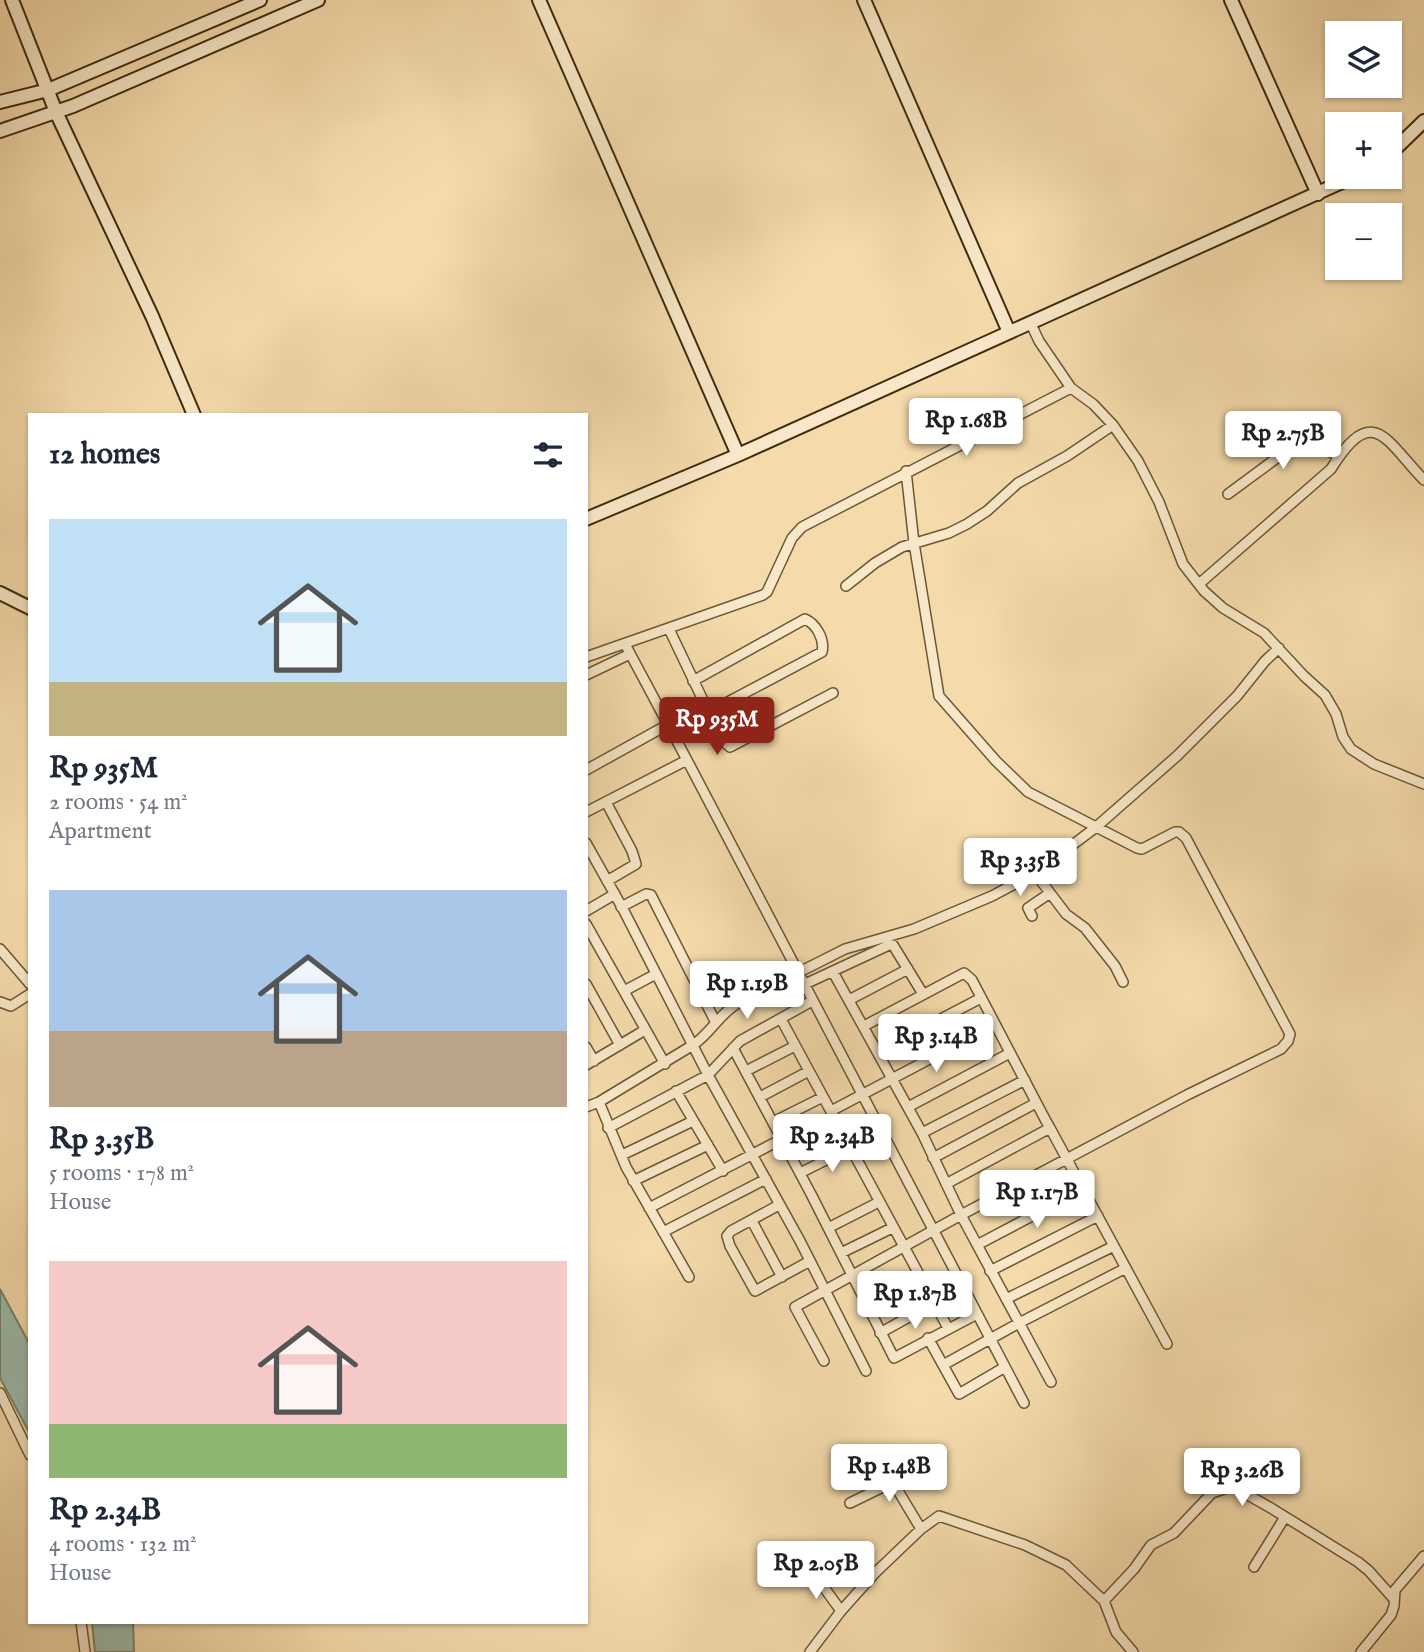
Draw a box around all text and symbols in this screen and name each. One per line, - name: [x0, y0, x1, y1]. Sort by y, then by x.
- map controls: [1325, 21, 1402, 280]
- button: layers: [1325, 21, 1402, 98]
- button: +: [1325, 112, 1402, 189]
- button: −: [1325, 203, 1402, 280]
- pin: Rp 1.68B: [894, 398, 1038, 458]
- text: Rp 1.68B: [925, 406, 1007, 435]
- pin: Rp 2.75B: [1211, 412, 1355, 471]
- text: Rp 2.75B: [1241, 419, 1325, 448]
- text: 12 homes: [49, 436, 160, 474]
- icon: filters: [529, 436, 567, 474]
- icon: home: [245, 565, 371, 691]
- pin: Rp 935M: [652, 698, 782, 757]
- text: Rp 935M: [675, 705, 759, 734]
- text: Rp 935M: [49, 750, 158, 788]
- text: 2 rooms · 54 m²: [49, 788, 188, 817]
- text: Apartment: [49, 817, 152, 846]
- pin: Rp 3.35B: [948, 838, 1092, 898]
- text: Rp 3.35B: [980, 846, 1060, 875]
- icon: home: [245, 936, 371, 1062]
- pin: Rp 1.19B: [675, 962, 819, 1021]
- text: Rp 1.19B: [706, 969, 788, 998]
- pin: Rp 3.14B: [864, 1014, 1008, 1074]
- text: Rp 3.14B: [894, 1022, 978, 1051]
- pin: Rp 2.34B: [760, 1114, 904, 1174]
- text: Rp 3.35B: [49, 1121, 154, 1159]
- text: Rp 2.34B: [789, 1122, 875, 1151]
- text: 5 rooms · 178 m²: [49, 1159, 194, 1188]
- pin: Rp 1.17B: [965, 1170, 1109, 1230]
- text: Rp 1.17B: [996, 1178, 1078, 1207]
- text: House: [49, 1188, 111, 1217]
- pin: Rp 1.87B: [843, 1272, 987, 1331]
- text: Rp 1.87B: [873, 1279, 957, 1308]
- icon: home: [245, 1307, 371, 1433]
- pin: Rp 1.48B: [817, 1444, 961, 1504]
- pin: Rp 3.26B: [1170, 1448, 1314, 1508]
- text: Rp 1.48B: [847, 1452, 931, 1481]
- text: Rp 3.26B: [1200, 1456, 1284, 1485]
- text: Rp 2.34B: [49, 1492, 161, 1530]
- text: 4 rooms · 132 m²: [49, 1530, 197, 1559]
- pin: Rp 2.05B: [744, 1542, 888, 1601]
- text: Rp 2.05B: [773, 1549, 859, 1578]
- text: House: [49, 1559, 111, 1588]

